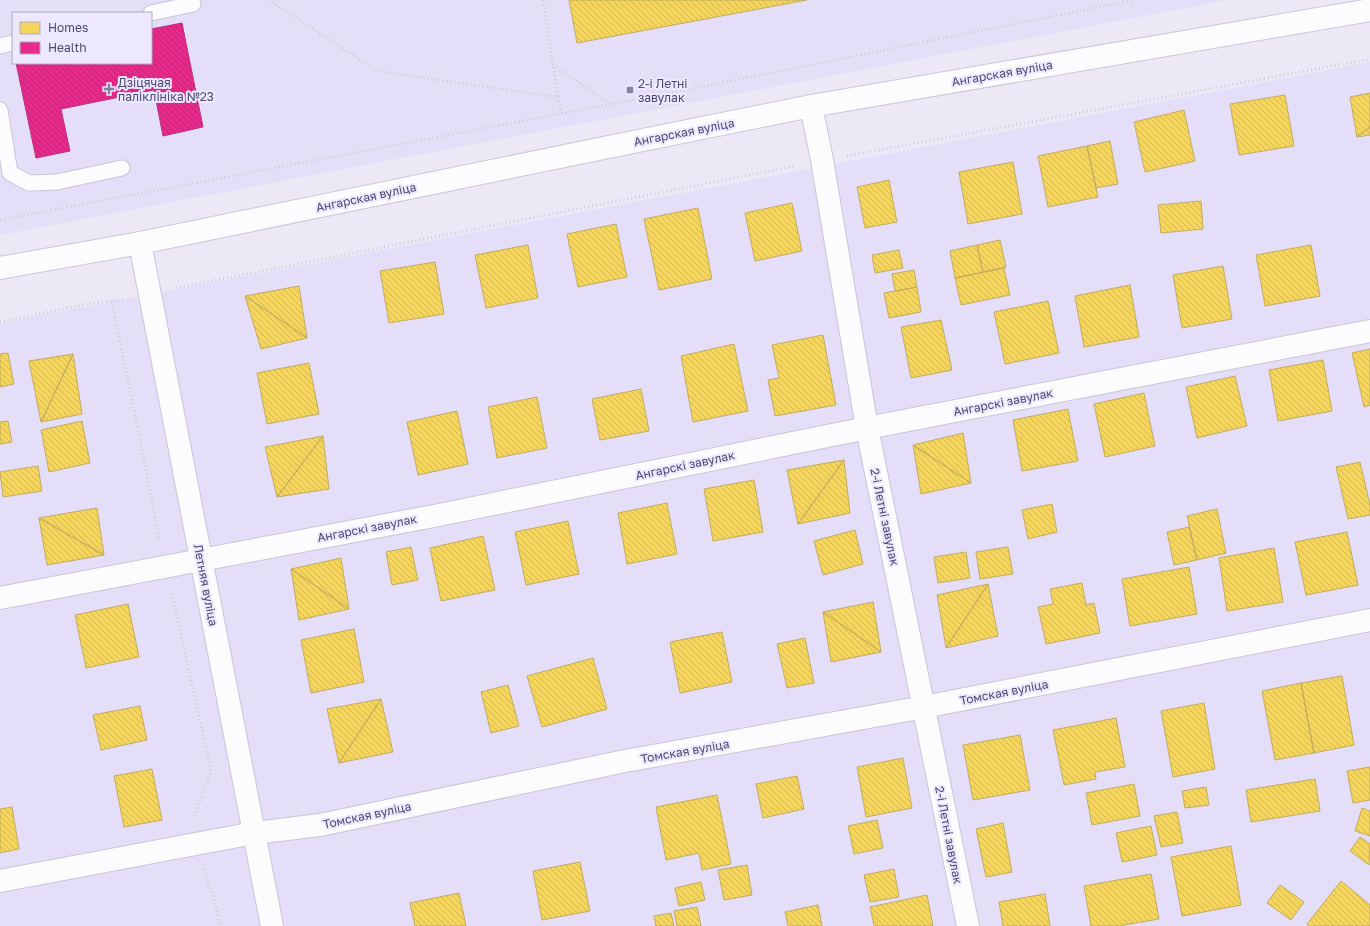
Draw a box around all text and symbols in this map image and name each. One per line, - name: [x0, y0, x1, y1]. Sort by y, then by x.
- legend: [12, 12, 152, 64]
- text: Homes: [48, 20, 88, 35]
- text: Health: [48, 40, 87, 55]
- street label: Ангарская вуліца: [950, 57, 1054, 89]
- place label: Дзіцячая паліклініка №23: [118, 75, 214, 104]
- place label: 2-і Летні завулак: [638, 76, 688, 105]
- marker: Дзіцячая паліклініка №23: [103, 83, 115, 95]
- marker: 2-і Летні завулак: [625, 85, 635, 95]
- street label: Ангарская вуліца: [632, 115, 736, 149]
- street label: Ангарская вуліца: [314, 179, 418, 215]
- street label: Ангарскі завулак: [952, 385, 1054, 419]
- street label: Ангарскі завулак: [634, 447, 736, 483]
- street label: 2-і Летні завулак: [867, 467, 903, 567]
- street label: Ангарскі завулак: [316, 511, 418, 545]
- street label: Летняя вуліца: [191, 543, 221, 627]
- street label: Томская вуліца: [959, 676, 1049, 708]
- street label: Томская вуліца: [640, 736, 730, 766]
- street label: 2-і Летні завулак: [932, 785, 966, 885]
- street label: Томская вуліца: [322, 798, 412, 832]

